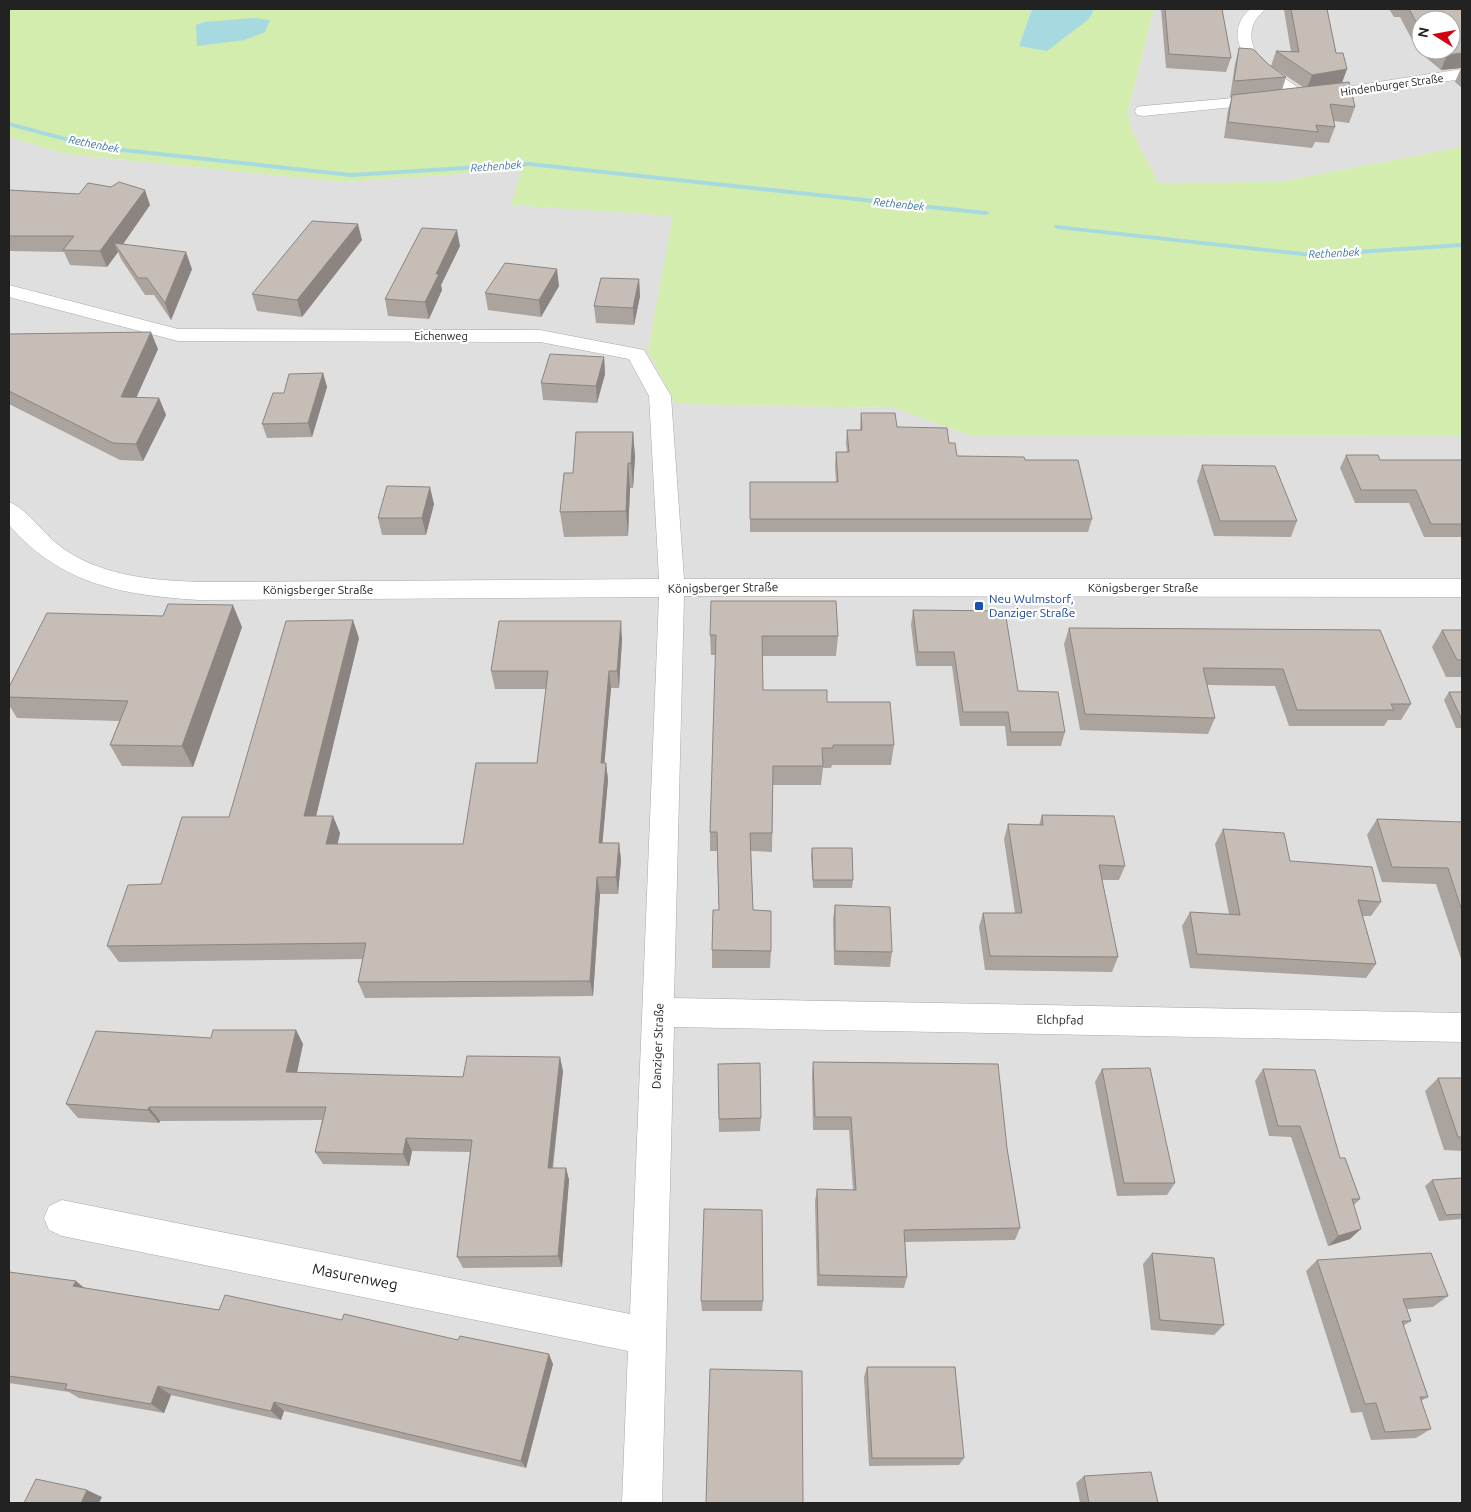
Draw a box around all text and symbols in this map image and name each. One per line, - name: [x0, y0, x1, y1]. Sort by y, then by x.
- north arrow: [1411, 10, 1461, 60]
- text: N: [1414, 26, 1432, 39]
- street label: Hindenburger Straße: [1340, 72, 1444, 98]
- water label: Rethenbek: [68, 133, 121, 155]
- water label: Rethenbek: [470, 158, 522, 174]
- water label: Rethenbek: [873, 195, 926, 213]
- water label: Rethenbek: [1308, 246, 1360, 260]
- street label: Eichenweg: [414, 330, 468, 342]
- street label: Königsberger Straße: [668, 580, 778, 595]
- street label: Königsberger Straße: [1088, 581, 1198, 594]
- street label: Königsberger Straße: [263, 583, 373, 596]
- place label: Neu Wulmstorf, Danziger Straße: [989, 592, 1075, 619]
- marker: Neu Wulmstorf, Danziger Straße: [973, 600, 985, 612]
- street label: Danziger Straße: [649, 1003, 666, 1089]
- street label: Elchpfad: [1036, 1013, 1084, 1026]
- street label: Masurenweg: [311, 1260, 399, 1293]

